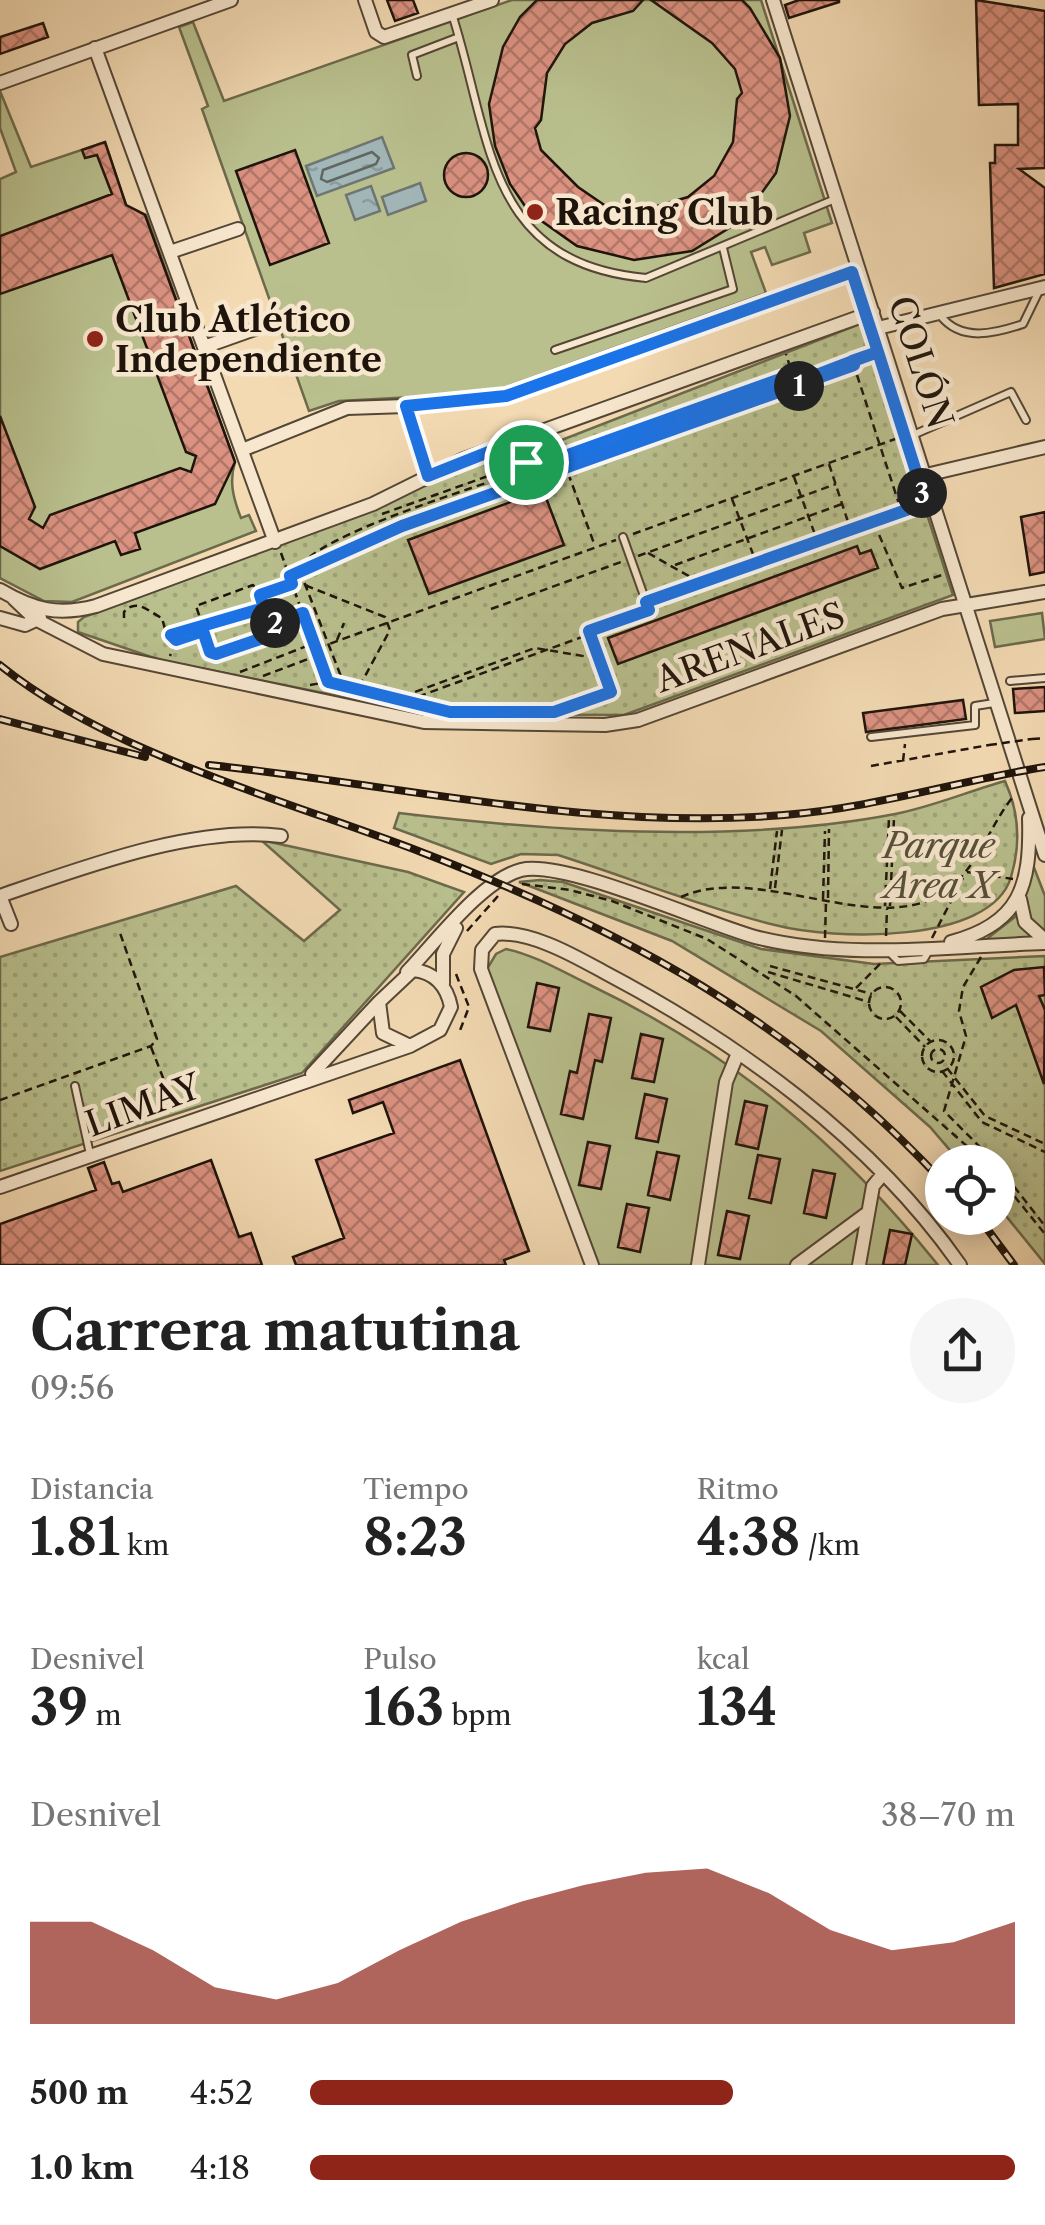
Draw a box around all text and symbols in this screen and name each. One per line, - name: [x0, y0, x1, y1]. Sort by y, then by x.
- place label: Racing Club: [555, 191, 773, 234]
- marker: Racing Club: [524, 201, 546, 223]
- street label: COLÓN: [879, 291, 963, 433]
- place label: Club Atlético Independiente: [115, 298, 382, 381]
- marker: Club Atlético Independiente: [84, 328, 106, 350]
- pin: 1: [774, 361, 824, 411]
- text: 1: [793, 369, 805, 403]
- pin: [484, 420, 569, 505]
- icon: arrive: [499, 435, 554, 490]
- pin: 3: [897, 468, 947, 518]
- text: 3: [914, 476, 930, 510]
- street label: ARENALES: [649, 593, 851, 701]
- pin: 2: [250, 598, 300, 648]
- text: 2: [267, 606, 283, 640]
- park label: Parque Area X: [879, 824, 1001, 907]
- street label: LIMAY: [80, 1064, 208, 1146]
- map controls: [925, 1145, 1015, 1235]
- button: locate: [925, 1145, 1015, 1235]
- text: Carrera matutina: [30, 1297, 520, 1364]
- button: share: [910, 1298, 1015, 1403]
- text: 09:56: [30, 1368, 114, 1407]
- text: Distancia: [30, 1472, 153, 1506]
- text: Tiempo: [363, 1472, 469, 1506]
- text: Ritmo: [697, 1472, 779, 1506]
- text: 1.81: [30, 1506, 120, 1568]
- text: 8:23: [363, 1506, 467, 1568]
- text: 4:38: [697, 1506, 800, 1568]
- text: km: [120, 1528, 169, 1562]
- text: /km: [800, 1528, 860, 1562]
- text: Desnivel: [30, 1642, 145, 1676]
- text: Pulso: [363, 1642, 437, 1676]
- text: kcal: [697, 1642, 750, 1676]
- text: 39: [30, 1676, 88, 1738]
- text: 163: [363, 1676, 444, 1738]
- text: 134: [697, 1676, 777, 1738]
- text: m: [88, 1698, 122, 1732]
- text: bpm: [444, 1698, 512, 1732]
- text: Desnivel: [30, 1795, 161, 1834]
- text: 38–70 m: [881, 1795, 1015, 1834]
- text: 500 m: [30, 2073, 128, 2112]
- text: 4:52: [190, 2073, 253, 2112]
- text: 1.0 km: [30, 2148, 134, 2187]
- text: 4:18: [190, 2148, 250, 2187]

